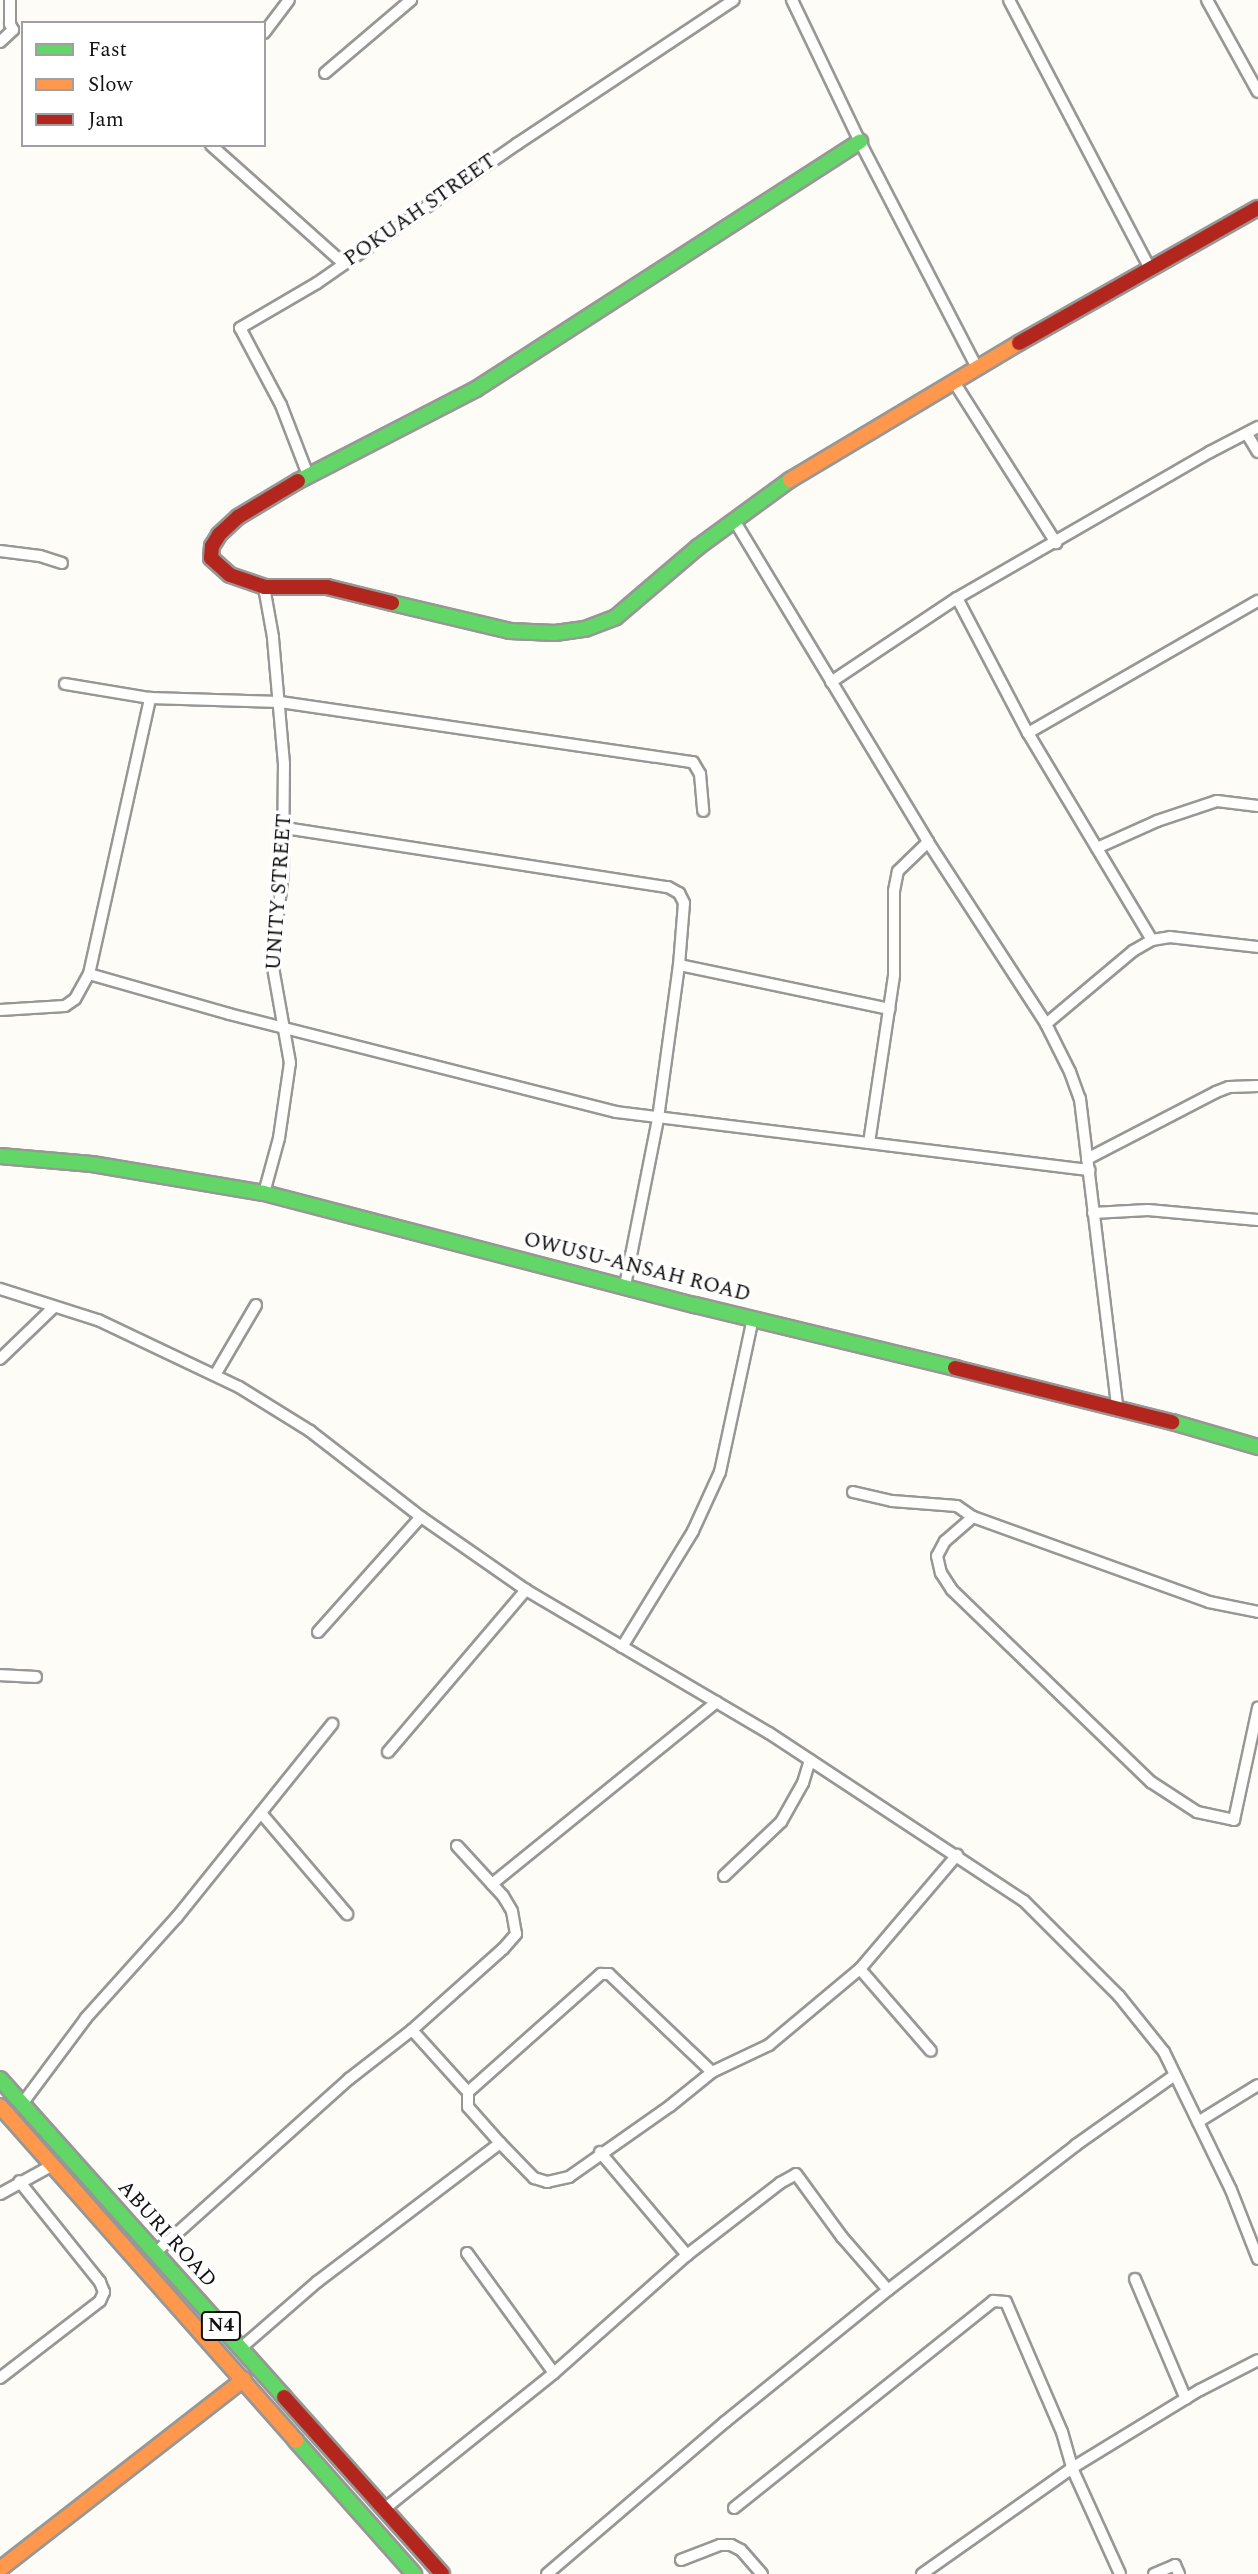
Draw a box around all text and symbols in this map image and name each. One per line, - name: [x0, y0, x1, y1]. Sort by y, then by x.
- legend: [21, 21, 266, 147]
- text: Fast: [88, 34, 127, 66]
- text: Slow: [88, 69, 132, 101]
- text: Jam: [88, 104, 124, 136]
- street label: POKUAH STREET: [339, 148, 501, 272]
- street label: UNITY STREET: [261, 813, 297, 971]
- street label: OWUSU-ANSAH ROAD: [521, 1227, 753, 1307]
- street label: ABURI ROAD: [112, 2175, 222, 2293]
- road number: N4: [200, 2310, 242, 2342]

